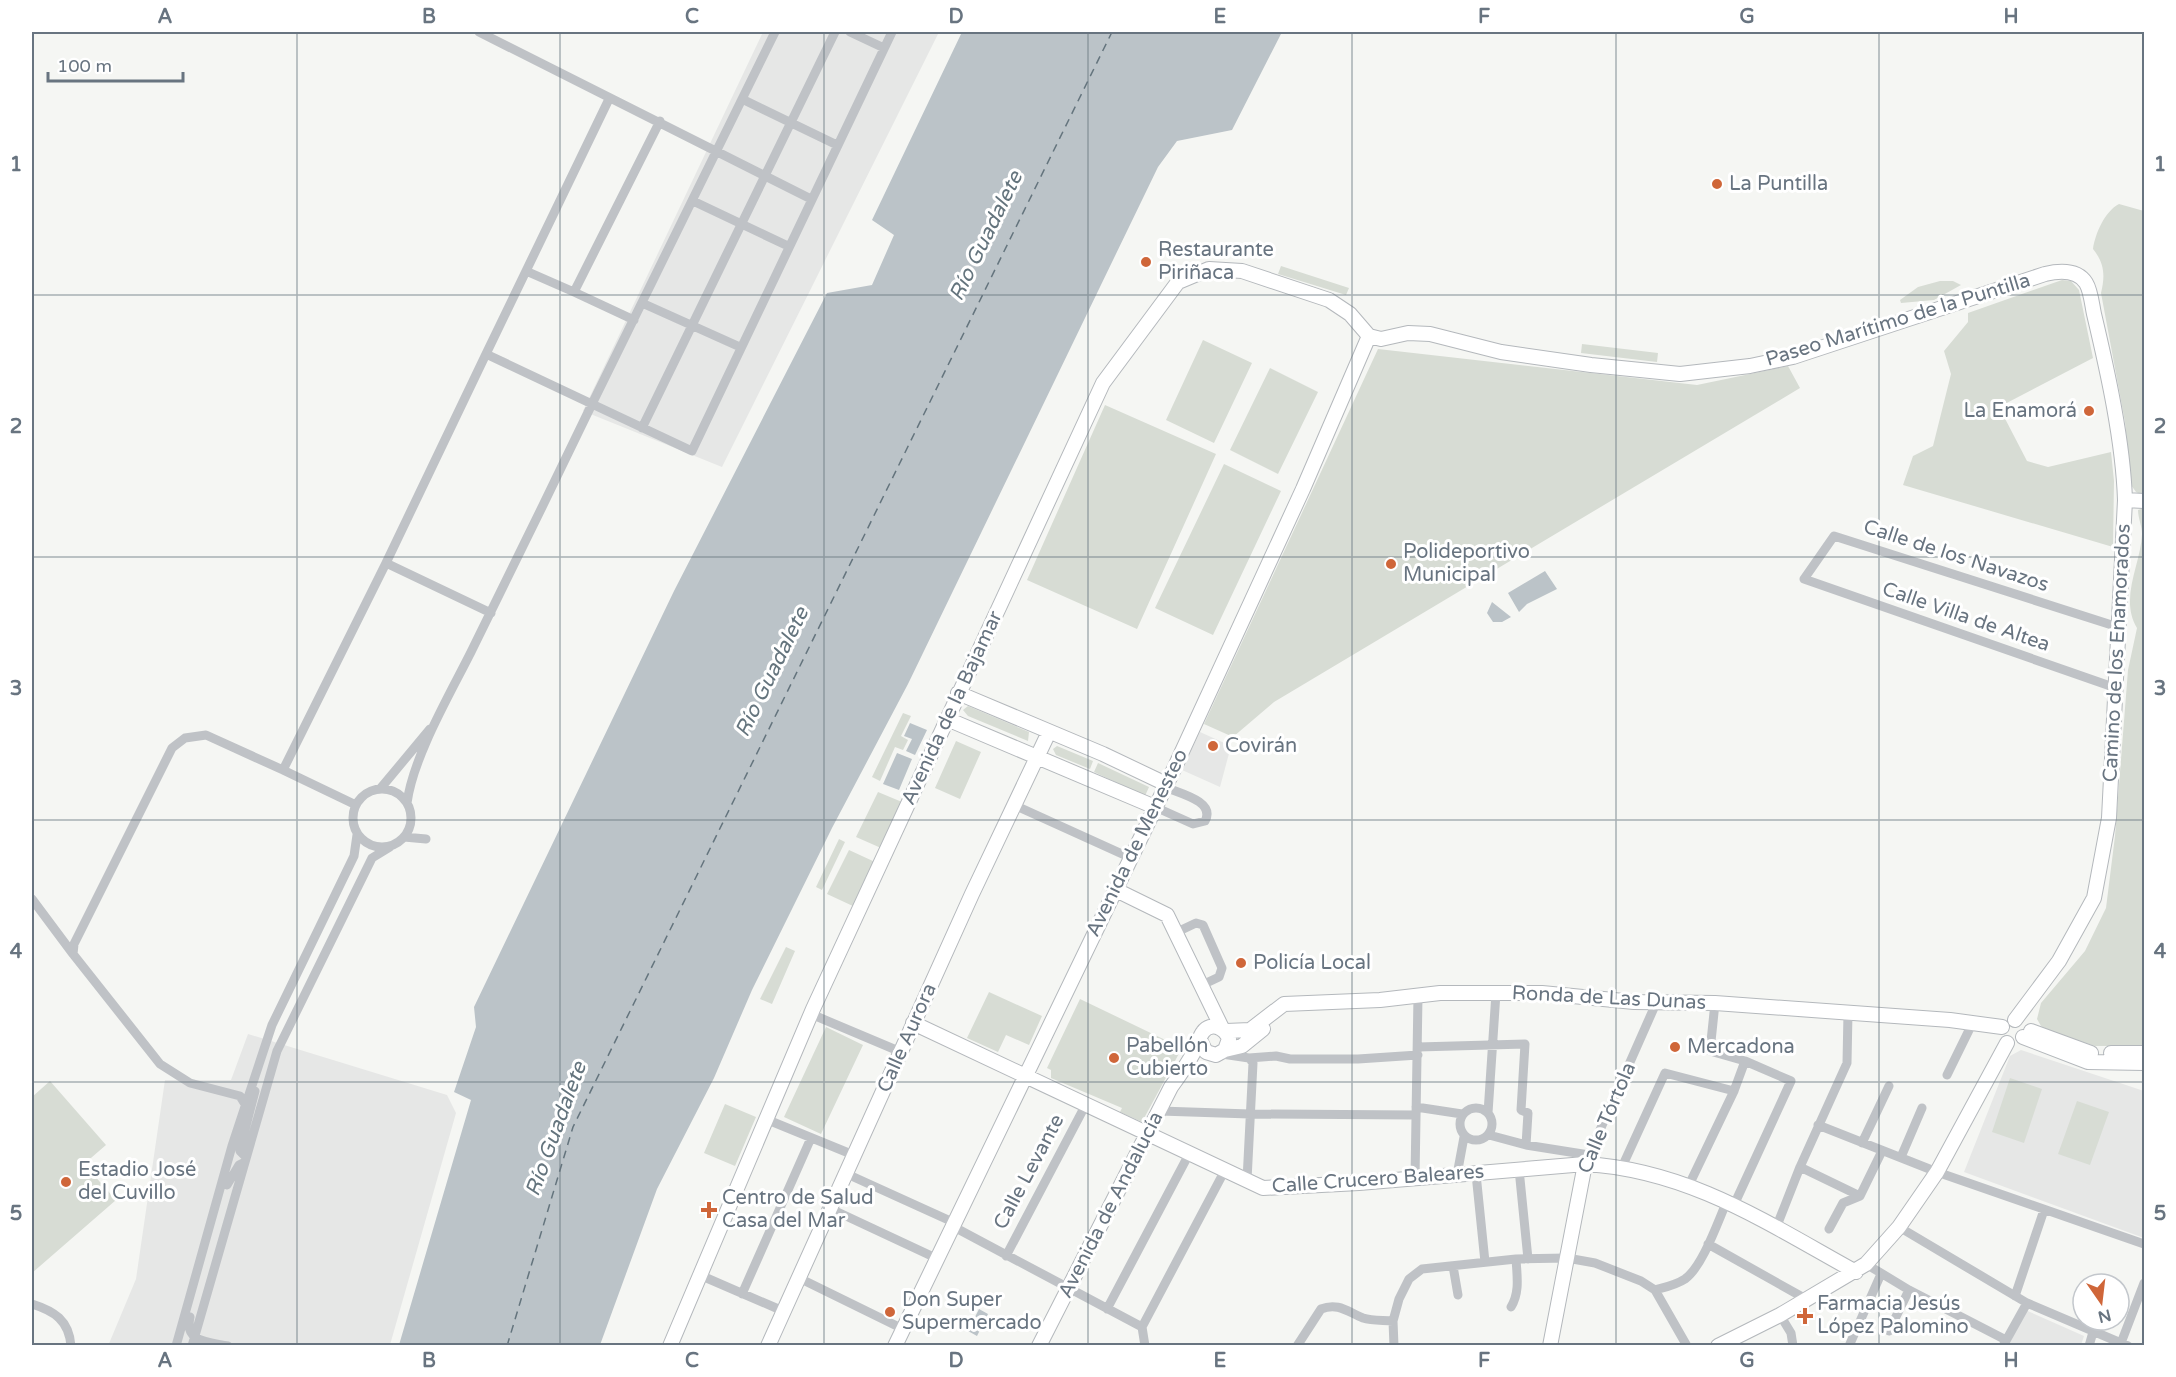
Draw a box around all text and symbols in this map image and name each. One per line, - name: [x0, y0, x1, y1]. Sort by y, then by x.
- text: A: [158, 5, 173, 29]
- text: B: [422, 5, 436, 29]
- text: C: [685, 5, 699, 29]
- text: D: [948, 5, 964, 29]
- text: E: [1214, 5, 1227, 29]
- text: F: [1478, 5, 1490, 29]
- text: G: [1739, 5, 1755, 29]
- text: H: [2003, 5, 2019, 29]
- scale bar: [48, 45, 183, 83]
- text: 100 m: [57, 55, 112, 77]
- text: 1: [10, 153, 22, 177]
- text: 1: [2154, 153, 2166, 177]
- water label: Río Guadalete: [944, 166, 1029, 305]
- place label: La Puntilla: [1729, 172, 1828, 196]
- marker: La Puntilla: [1710, 177, 1724, 191]
- place label: Restaurante Piriñaca: [1158, 238, 1274, 285]
- marker: Restaurante Piriñaca: [1139, 255, 1153, 269]
- street label: Paseo Marítimo de la Puntilla: [1763, 268, 2033, 372]
- place label: La Enamorá: [1964, 399, 2077, 423]
- marker: La Enamorá: [2082, 404, 2096, 418]
- text: 2: [10, 415, 22, 439]
- text: 2: [2154, 415, 2166, 439]
- street label: Calle de los Navazos: [1860, 515, 2052, 597]
- street label: Camino de los Enamorados: [2098, 523, 2136, 783]
- place label: Polideportivo Municipal: [1403, 540, 1530, 587]
- marker: Polideportivo Municipal: [1384, 557, 1398, 571]
- street label: Calle Villa de Altea: [1879, 577, 2053, 657]
- water label: Río Guadalete: [730, 602, 815, 741]
- street label: Avenida de la Bajamar: [896, 607, 1008, 809]
- text: 3: [10, 677, 22, 701]
- text: 3: [2154, 677, 2166, 701]
- place label: Covirán: [1225, 734, 1297, 758]
- marker: Covirán: [1206, 739, 1220, 753]
- street label: Avenida de Menesteo: [1081, 745, 1193, 941]
- text: 4: [10, 940, 23, 964]
- text: 4: [2154, 940, 2167, 964]
- place label: Policía Local: [1253, 951, 1371, 975]
- marker: Policía Local: [1234, 956, 1248, 970]
- street label: Calle Aurora: [872, 980, 942, 1096]
- street label: Ronda de Las Dunas: [1511, 981, 1707, 1015]
- place label: Pabellón Cubierto: [1126, 1034, 1208, 1081]
- place label: Mercadona: [1687, 1035, 1795, 1059]
- marker: Mercadona: [1668, 1040, 1682, 1054]
- marker: Pabellón Cubierto: [1107, 1051, 1121, 1065]
- water label: Río Guadalete: [520, 1058, 592, 1199]
- street label: Calle Tórtola: [1573, 1059, 1641, 1177]
- street label: Avenida de Andalucía: [1053, 1108, 1169, 1302]
- street label: Calle Levante: [989, 1110, 1069, 1234]
- place label: Estadio José del Cuvillo: [78, 1158, 196, 1205]
- street label: Calle Crucero Baleares: [1271, 1160, 1485, 1198]
- marker: Estadio José del Cuvillo: [59, 1175, 73, 1189]
- place label: Centro de Salud Casa del Mar: [722, 1186, 874, 1233]
- marker: Centro de Salud Casa del Mar: [700, 1201, 718, 1219]
- text: 5: [10, 1202, 22, 1226]
- text: 5: [2154, 1202, 2166, 1226]
- north arrow: [2071, 1272, 2131, 1332]
- place label: Don Super Supermercado: [902, 1288, 1042, 1335]
- place label: Farmacia Jesús López Palomino: [1817, 1292, 1969, 1339]
- text: N: [2096, 1304, 2113, 1327]
- marker: Don Super Supermercado: [883, 1305, 897, 1319]
- marker: Farmacia Jesús López Palomino: [1798, 1309, 1812, 1323]
- text: A: [158, 1349, 173, 1373]
- text: B: [422, 1349, 436, 1373]
- text: C: [685, 1349, 699, 1373]
- text: D: [948, 1349, 964, 1373]
- text: E: [1214, 1349, 1227, 1373]
- text: F: [1478, 1349, 1490, 1373]
- text: G: [1739, 1349, 1755, 1373]
- text: H: [2003, 1349, 2019, 1373]

